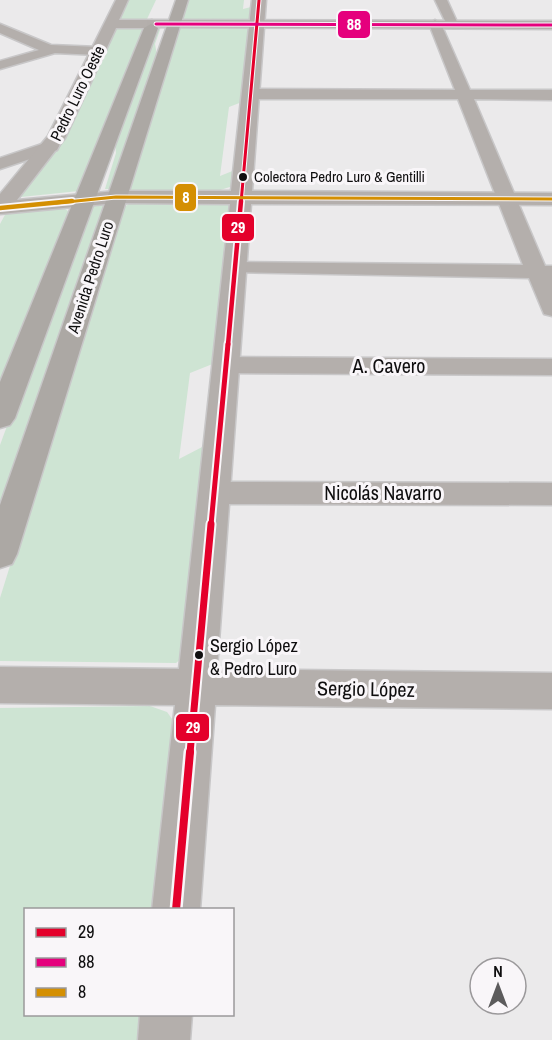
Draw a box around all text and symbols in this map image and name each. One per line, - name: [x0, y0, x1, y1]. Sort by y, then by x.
- line badge: 88: [337, 10, 371, 39]
- text: 88: [347, 13, 361, 35]
- street label: Pedro Luro Oeste: [44, 42, 110, 144]
- place label: Colectora Pedro Luro & Gentilli: [254, 166, 425, 187]
- marker: Colectora Pedro Luro & Gentilli: [237, 171, 249, 183]
- line badge: 8: [174, 183, 197, 212]
- text: 8: [182, 186, 190, 208]
- line badge: 29: [221, 213, 255, 242]
- text: 29: [231, 216, 245, 238]
- street label: Avenida Pedro Luro: [61, 218, 118, 337]
- street label: A. Cavero: [352, 352, 425, 379]
- street label: Nicolás Navarro: [324, 479, 442, 506]
- place label: Sergio López & Pedro Luro: [210, 633, 298, 681]
- marker: Sergio López & Pedro Luro: [193, 649, 205, 661]
- street label: Sergio López: [317, 674, 415, 703]
- line badge: 29: [175, 713, 210, 742]
- text: 29: [186, 716, 200, 738]
- legend: [24, 908, 234, 1016]
- text: 29: [78, 919, 94, 944]
- text: 88: [78, 949, 94, 974]
- north arrow: [468, 956, 528, 1016]
- text: N: [493, 960, 503, 982]
- text: 8: [78, 979, 86, 1004]

